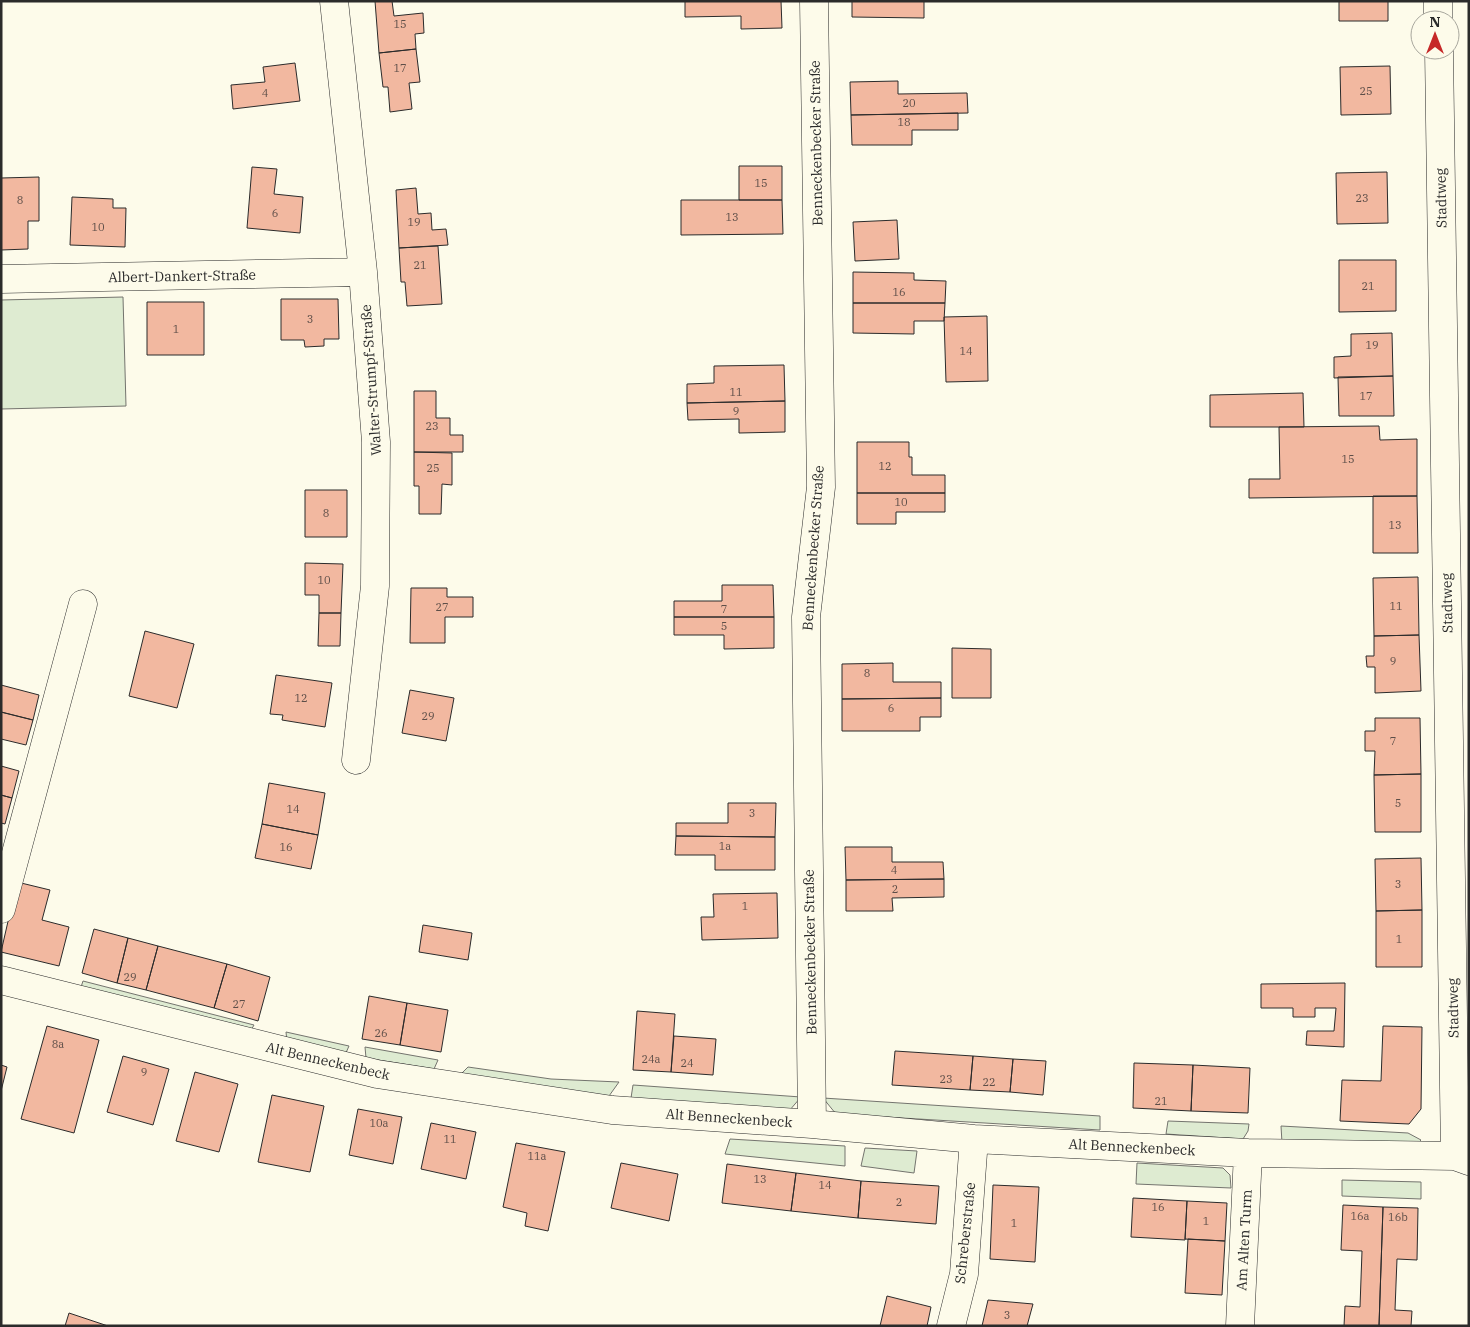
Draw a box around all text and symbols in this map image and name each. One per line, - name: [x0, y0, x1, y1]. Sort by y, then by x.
- north arrow: [1410, 10, 1460, 60]
- text: N: [1429, 13, 1441, 31]
- house number: 15: [393, 17, 407, 31]
- street label: Benneckenbecker Straße: [806, 60, 826, 226]
- house number: 17: [393, 61, 407, 75]
- house number: 25: [1359, 84, 1373, 98]
- house number: 4: [262, 86, 269, 100]
- house number: 20: [902, 96, 916, 110]
- house number: 18: [897, 115, 911, 129]
- street label: Stadtweg: [1431, 167, 1451, 228]
- house number: 15: [754, 176, 768, 190]
- house number: 23: [1355, 191, 1369, 205]
- house number: 8: [17, 193, 23, 207]
- house number: 6: [272, 206, 278, 220]
- house number: 13: [725, 210, 739, 224]
- house number: 19: [407, 215, 421, 229]
- house number: 10: [91, 220, 105, 234]
- house number: 21: [413, 258, 427, 272]
- street label: Albert-Dankert-Straße: [108, 266, 256, 286]
- house number: 21: [1361, 279, 1375, 293]
- house number: 16: [892, 285, 906, 299]
- street label: Walter-Strumpf-Straße: [357, 304, 385, 456]
- house number: 3: [307, 312, 313, 326]
- house number: 1: [173, 322, 179, 336]
- house number: 19: [1365, 338, 1379, 352]
- house number: 14: [959, 344, 973, 358]
- house number: 11: [729, 385, 743, 399]
- house number: 17: [1359, 389, 1373, 403]
- house number: 9: [733, 404, 739, 418]
- house number: 23: [425, 419, 439, 433]
- house number: 15: [1341, 452, 1355, 466]
- house number: 12: [878, 459, 892, 473]
- house number: 25: [426, 461, 440, 475]
- street label: Benneckenbecker Straße: [798, 465, 828, 631]
- house number: 10: [894, 495, 908, 509]
- house number: 8: [323, 506, 329, 520]
- house number: 13: [1388, 518, 1402, 532]
- street label: Stadtweg: [1437, 572, 1457, 633]
- house number: 10: [317, 573, 331, 587]
- house number: 11: [1389, 599, 1403, 613]
- house number: 27: [435, 600, 449, 614]
- house number: 7: [721, 602, 727, 616]
- house number: 5: [721, 619, 727, 633]
- house number: 9: [1390, 654, 1396, 668]
- house number: 8: [864, 666, 870, 680]
- house number: 12: [294, 691, 308, 705]
- house number: 6: [888, 701, 894, 715]
- house number: 29: [421, 709, 435, 723]
- house number: 7: [1390, 734, 1396, 748]
- house number: 5: [1395, 796, 1401, 810]
- house number: 14: [286, 802, 300, 816]
- house number: 3: [749, 806, 755, 820]
- house number: 1a: [719, 839, 731, 853]
- house number: 16: [279, 840, 293, 854]
- house number: 4: [891, 863, 898, 877]
- street label: Benneckenbecker Straße: [800, 869, 820, 1035]
- house number: 3: [1395, 877, 1401, 891]
- house number: 2: [892, 882, 898, 896]
- house number: 1: [742, 899, 748, 913]
- house number: 1: [1396, 932, 1402, 946]
- house number: 29: [123, 970, 137, 984]
- street label: Stadtweg: [1443, 977, 1463, 1038]
- house number: 27: [232, 997, 246, 1011]
- house number: 26: [374, 1026, 388, 1040]
- house number: 8a: [52, 1037, 64, 1051]
- street label: Alt Benneckenbeck: [264, 1038, 393, 1084]
- house number: 24a: [641, 1052, 661, 1066]
- house number: 24: [680, 1056, 694, 1070]
- house number: 9: [141, 1065, 147, 1079]
- house number: 23: [939, 1072, 953, 1086]
- house number: 22: [982, 1075, 996, 1089]
- house number: 21: [1154, 1094, 1168, 1108]
- street label: Alt Benneckenbeck: [665, 1105, 794, 1131]
- house number: 10a: [369, 1116, 389, 1130]
- house number: 11: [443, 1132, 457, 1146]
- street label: Alt Benneckenbeck: [1068, 1135, 1197, 1159]
- house number: 11a: [527, 1149, 547, 1163]
- house number: 13: [753, 1172, 767, 1186]
- house number: 14: [818, 1178, 832, 1192]
- street label: Schreberstraße: [951, 1181, 979, 1285]
- street label: Am Alten Turm: [1232, 1189, 1256, 1291]
- house number: 2: [896, 1195, 902, 1209]
- house number: 16: [1151, 1200, 1165, 1214]
- house number: 16a: [1350, 1209, 1370, 1223]
- house number: 16b: [1388, 1210, 1408, 1224]
- house number: 1: [1203, 1214, 1209, 1228]
- house number: 1: [1011, 1216, 1017, 1230]
- house number: 3: [1004, 1308, 1010, 1322]

